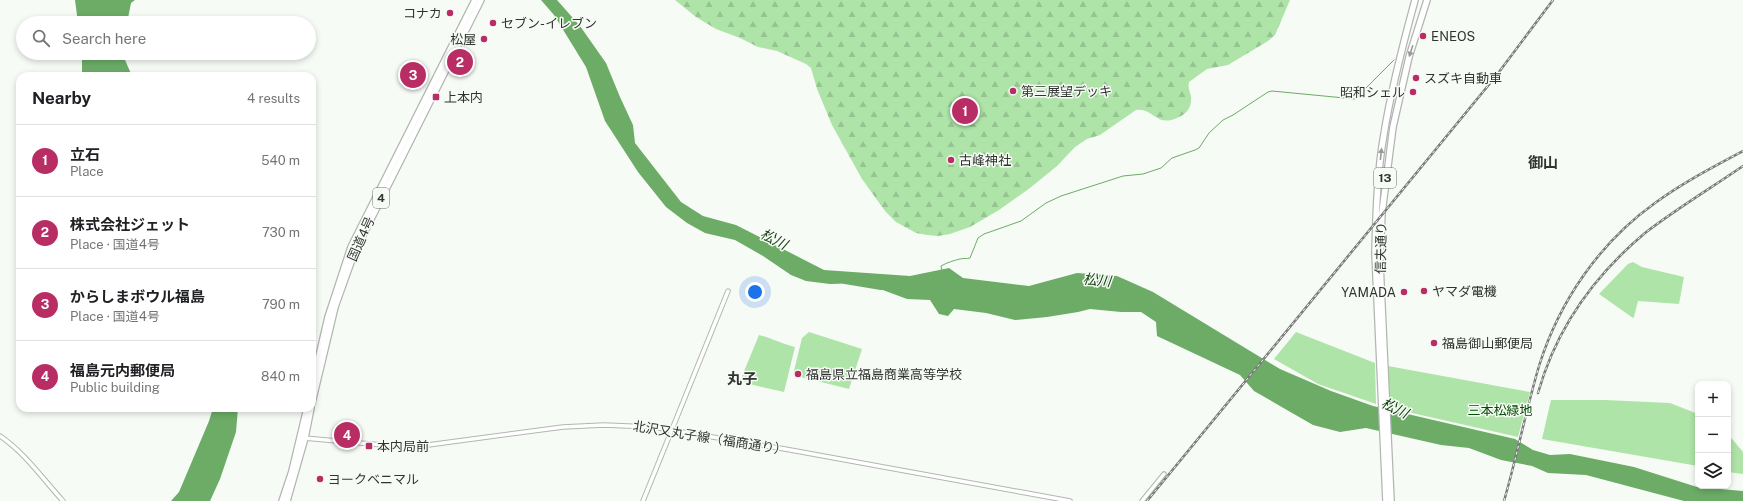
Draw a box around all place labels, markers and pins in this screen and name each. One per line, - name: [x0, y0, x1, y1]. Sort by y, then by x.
- place label: コナカ: [403, 6, 442, 21]
- marker: コナカ: [445, 8, 455, 18]
- place label: セブン-イレブン: [501, 16, 597, 31]
- marker: セブン-イレブン: [488, 18, 498, 28]
- place label: ENEOS: [1431, 29, 1475, 44]
- marker: ENEOS: [1418, 31, 1428, 41]
- place label: 松屋: [450, 32, 476, 47]
- marker: 松屋: [479, 34, 489, 44]
- pin: 2: [447, 47, 473, 77]
- pin: 3: [400, 60, 426, 90]
- place label: スズキ自動車: [1424, 71, 1502, 86]
- marker: スズキ自動車: [1411, 73, 1421, 83]
- place label: 第三展望デッキ: [1021, 84, 1112, 99]
- place label: 昭和シェル: [1340, 85, 1405, 100]
- marker: 第三展望デッキ: [1008, 86, 1018, 96]
- marker: 昭和シェル: [1408, 87, 1418, 97]
- place label: 上本内: [444, 90, 483, 105]
- marker: 上本内: [431, 92, 441, 102]
- pin: 1: [952, 96, 978, 126]
- place label: 古峰神社: [959, 153, 1011, 168]
- marker: 古峰神社: [946, 155, 956, 165]
- place label: ヤマダ電機: [1432, 284, 1497, 299]
- place label: YAMADA: [1341, 285, 1396, 300]
- marker: ヤマダ電機: [1419, 286, 1429, 296]
- marker: YAMADA: [1399, 287, 1409, 297]
- place label: 福島御山郵便局: [1442, 336, 1533, 351]
- marker: 福島御山郵便局: [1429, 338, 1439, 348]
- place label: 福島県立福島商業高等学校: [806, 367, 962, 382]
- marker: 福島県立福島商業高等学校: [793, 369, 803, 379]
- pin: 4: [334, 420, 360, 450]
- place label: 本内局前: [377, 439, 429, 454]
- marker: 本内局前: [364, 441, 374, 451]
- place label: ヨークベニマル: [328, 472, 419, 487]
- marker: ヨークベニマル: [315, 474, 325, 484]

